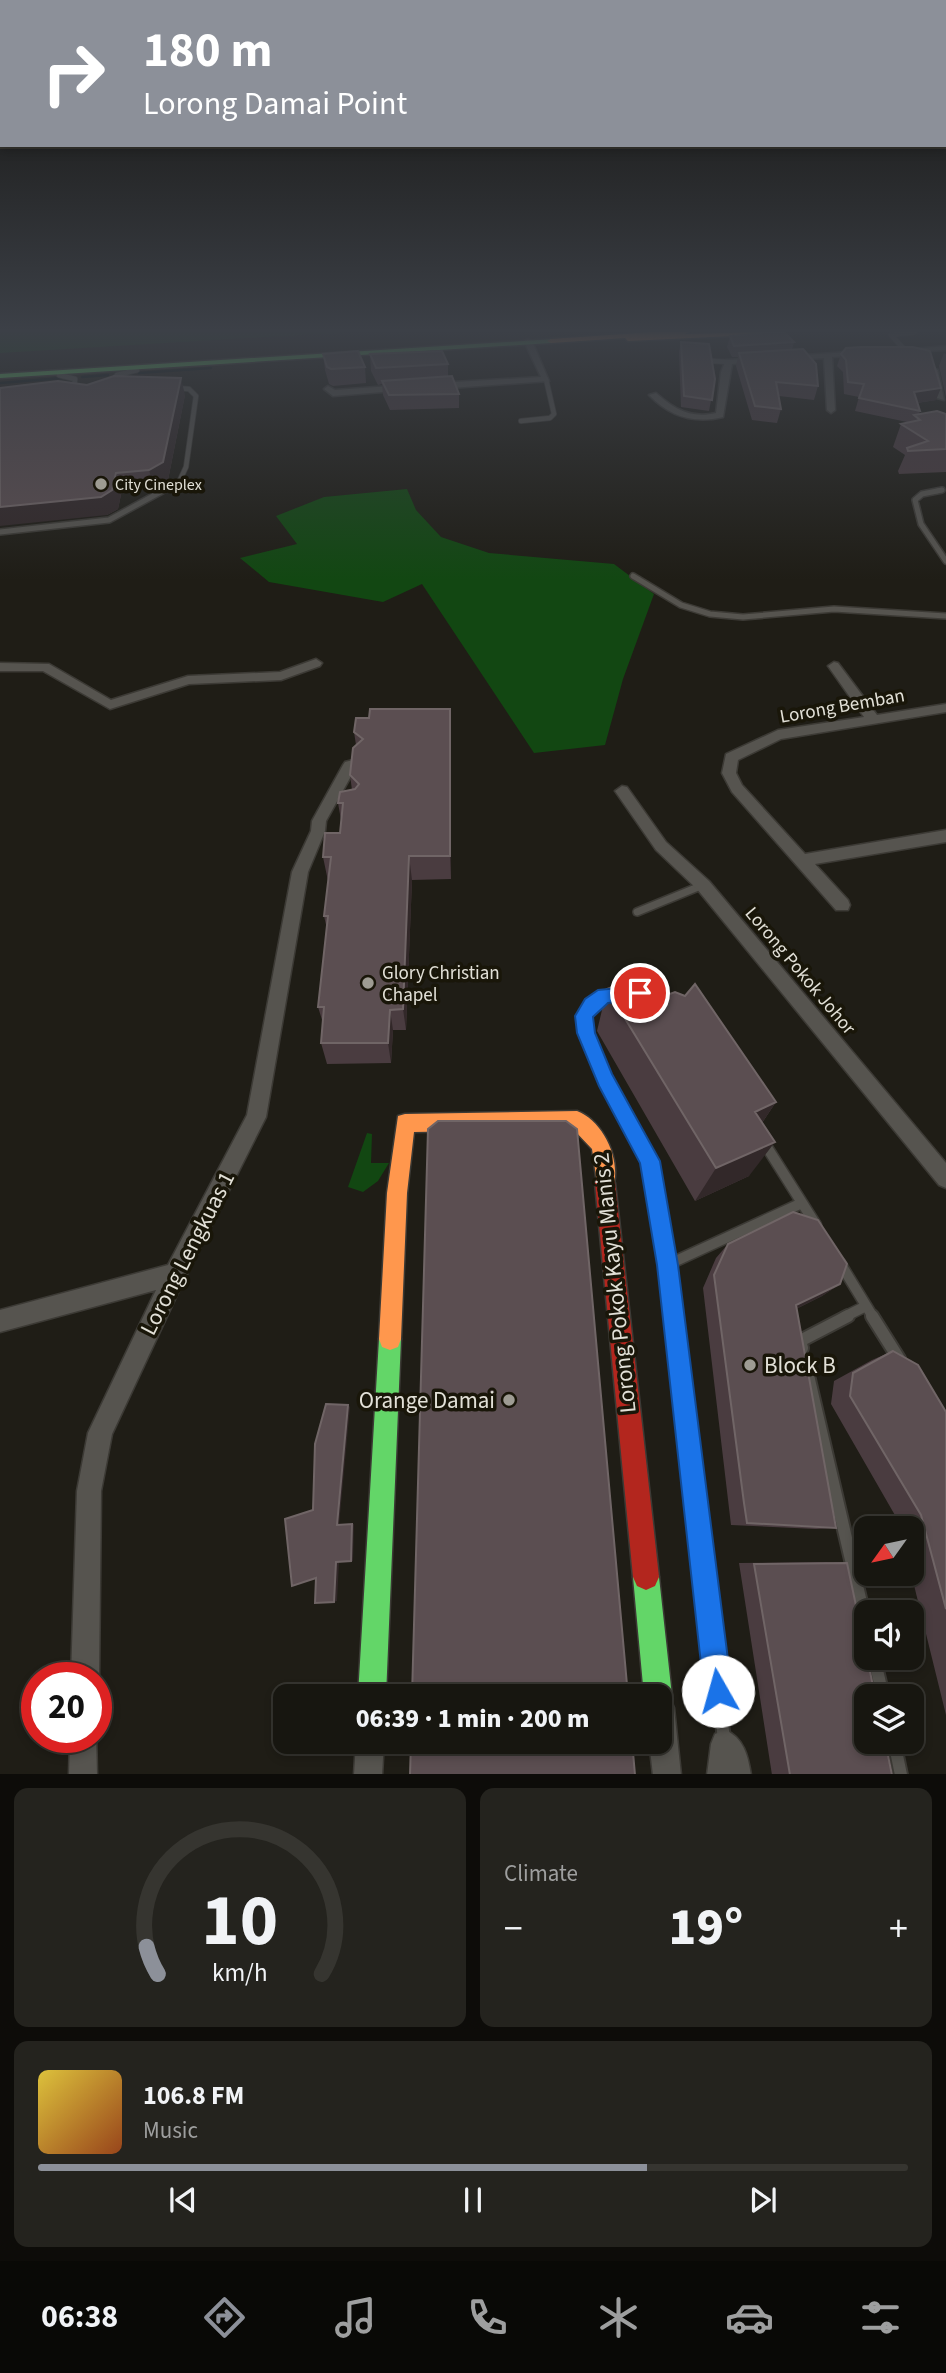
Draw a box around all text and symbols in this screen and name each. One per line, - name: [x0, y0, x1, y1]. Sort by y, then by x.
- text: 180 m: [143, 16, 272, 86]
- icon: right: [28, 28, 119, 119]
- text: Lorong Damai Point: [143, 81, 407, 127]
- place label: City Cineplex: [115, 474, 202, 496]
- marker: City Cineplex: [93, 476, 109, 492]
- street label: Lorong Bemban: [778, 682, 907, 731]
- street label: Lorong Pokok Johor: [738, 901, 862, 1041]
- place label: Glory Christian Chapel: [382, 960, 500, 1009]
- pin: [610, 963, 670, 1023]
- icon: arrive: [621, 974, 659, 1012]
- marker: Glory Christian Chapel: [360, 975, 376, 991]
- street label: Lorong Pokok Kayu Manis 2: [584, 1151, 645, 1415]
- street label: Lorong Lengkuas 1: [132, 1166, 243, 1341]
- place label: Block B: [764, 1349, 836, 1382]
- marker: Block B: [742, 1357, 758, 1373]
- place label: Orange Damai: [359, 1384, 495, 1417]
- marker: Orange Damai: [501, 1392, 517, 1408]
- north arrow: [854, 1516, 924, 1586]
- map controls: [854, 1516, 924, 1754]
- button: sound: [854, 1600, 924, 1670]
- position arrow: [681, 1654, 755, 1728]
- speed limit sign: 20: [21, 1662, 112, 1753]
- button: layers: [854, 1684, 924, 1754]
- text: 06:39 · 1 min · 200 m: [356, 1700, 589, 1737]
- text: Climate: [504, 1857, 578, 1890]
- text: 10: [202, 1869, 278, 1973]
- text: 19°: [669, 1891, 743, 1965]
- text: −: [504, 1902, 523, 1956]
- text: +: [889, 1902, 908, 1956]
- text: km/h: [212, 1954, 268, 1990]
- text: 106.8 FM: [143, 2077, 244, 2114]
- text: Music: [143, 2114, 198, 2147]
- icon: previous: [164, 2181, 202, 2219]
- icon: pause: [454, 2181, 492, 2219]
- icon: next: [744, 2181, 782, 2219]
- icon: directions: [200, 2293, 249, 2342]
- icon: music: [331, 2293, 380, 2342]
- icon: phone: [463, 2293, 512, 2342]
- icon: climate: [594, 2293, 643, 2342]
- icon: car: [725, 2293, 774, 2342]
- icon: filters: [856, 2293, 905, 2342]
- text: 06:38: [41, 2294, 118, 2340]

